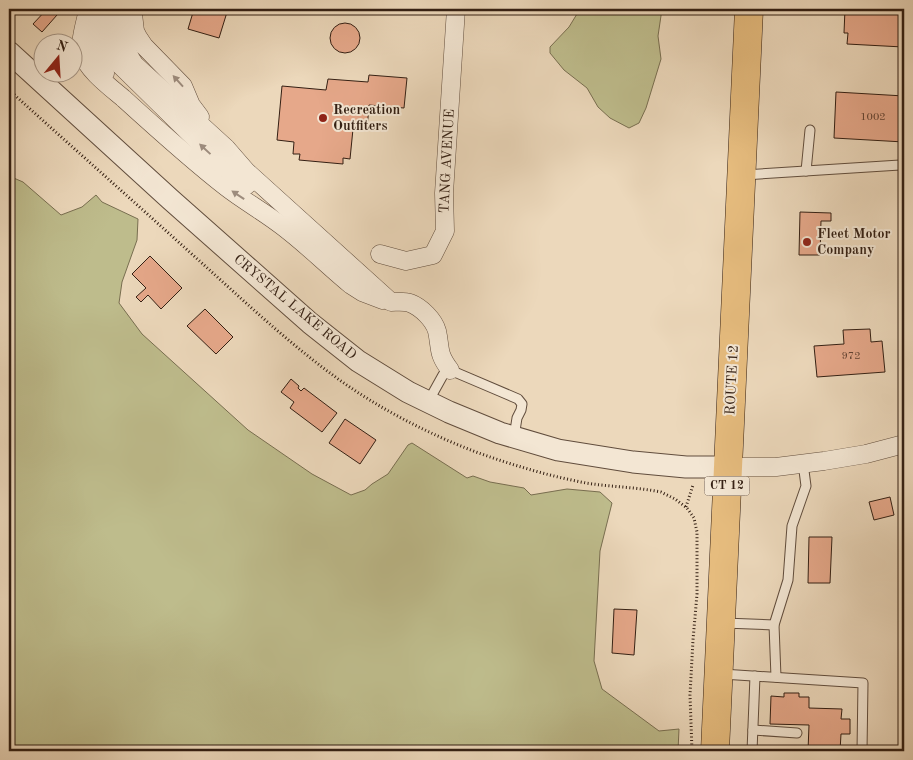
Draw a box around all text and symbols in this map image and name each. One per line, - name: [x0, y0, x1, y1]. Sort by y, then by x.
- north arrow: [32, 32, 82, 82]
- text: N: [54, 38, 69, 55]
- one-way arrow: [172, 75, 184, 87]
- place label: Recreation Outfiters: [333, 103, 400, 133]
- street label: TANG AVENUE: [437, 108, 457, 214]
- marker: Recreation Outfiters: [317, 112, 329, 124]
- house number: 1002: [860, 112, 886, 123]
- one-way arrow: [200, 143, 212, 155]
- one-way arrow: [231, 190, 244, 200]
- place label: Fleet Motor Company: [817, 227, 891, 257]
- marker: Fleet Motor Company: [801, 236, 813, 248]
- street label: CRYSTAL LAKE ROAD: [231, 252, 359, 362]
- street label: ROUTE 12: [723, 345, 741, 415]
- house number: 972: [841, 351, 861, 362]
- road number: CT 12: [704, 476, 750, 496]

